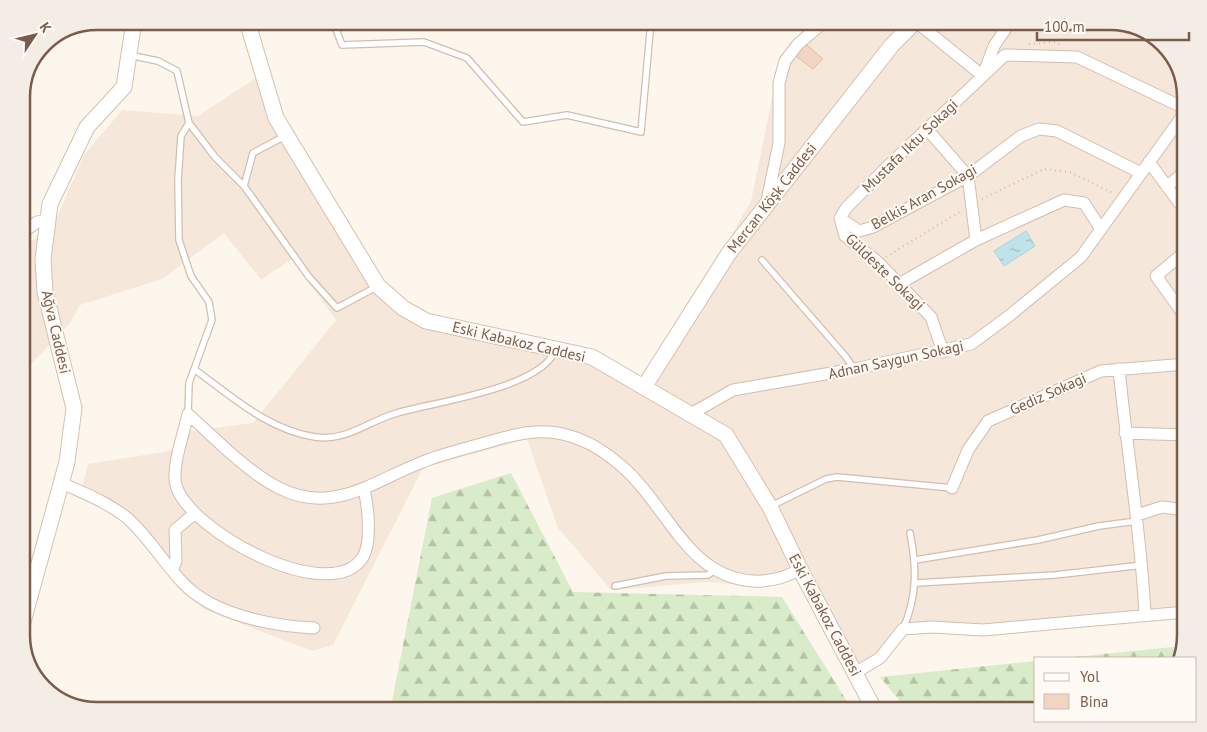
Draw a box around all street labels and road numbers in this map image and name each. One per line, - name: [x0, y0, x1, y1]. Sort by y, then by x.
- street label: Mustafa Iktu Sokagi: [858, 95, 962, 196]
- street label: Mercan Köşk Caddesi: [723, 139, 820, 256]
- street label: Belkis Aran Sokagi: [868, 160, 980, 233]
- street label: Güldeste Sokagi: [842, 229, 929, 314]
- street label: Ağva Caddesi: [38, 288, 75, 376]
- street label: Eski Kabakoz Caddesi: [451, 317, 588, 366]
- street label: Adnan Saygun Sokagi: [826, 336, 965, 383]
- street label: Gediz Sokagi: [1007, 368, 1089, 419]
- street label: Eski Kabakoz Caddesi: [785, 550, 866, 679]

